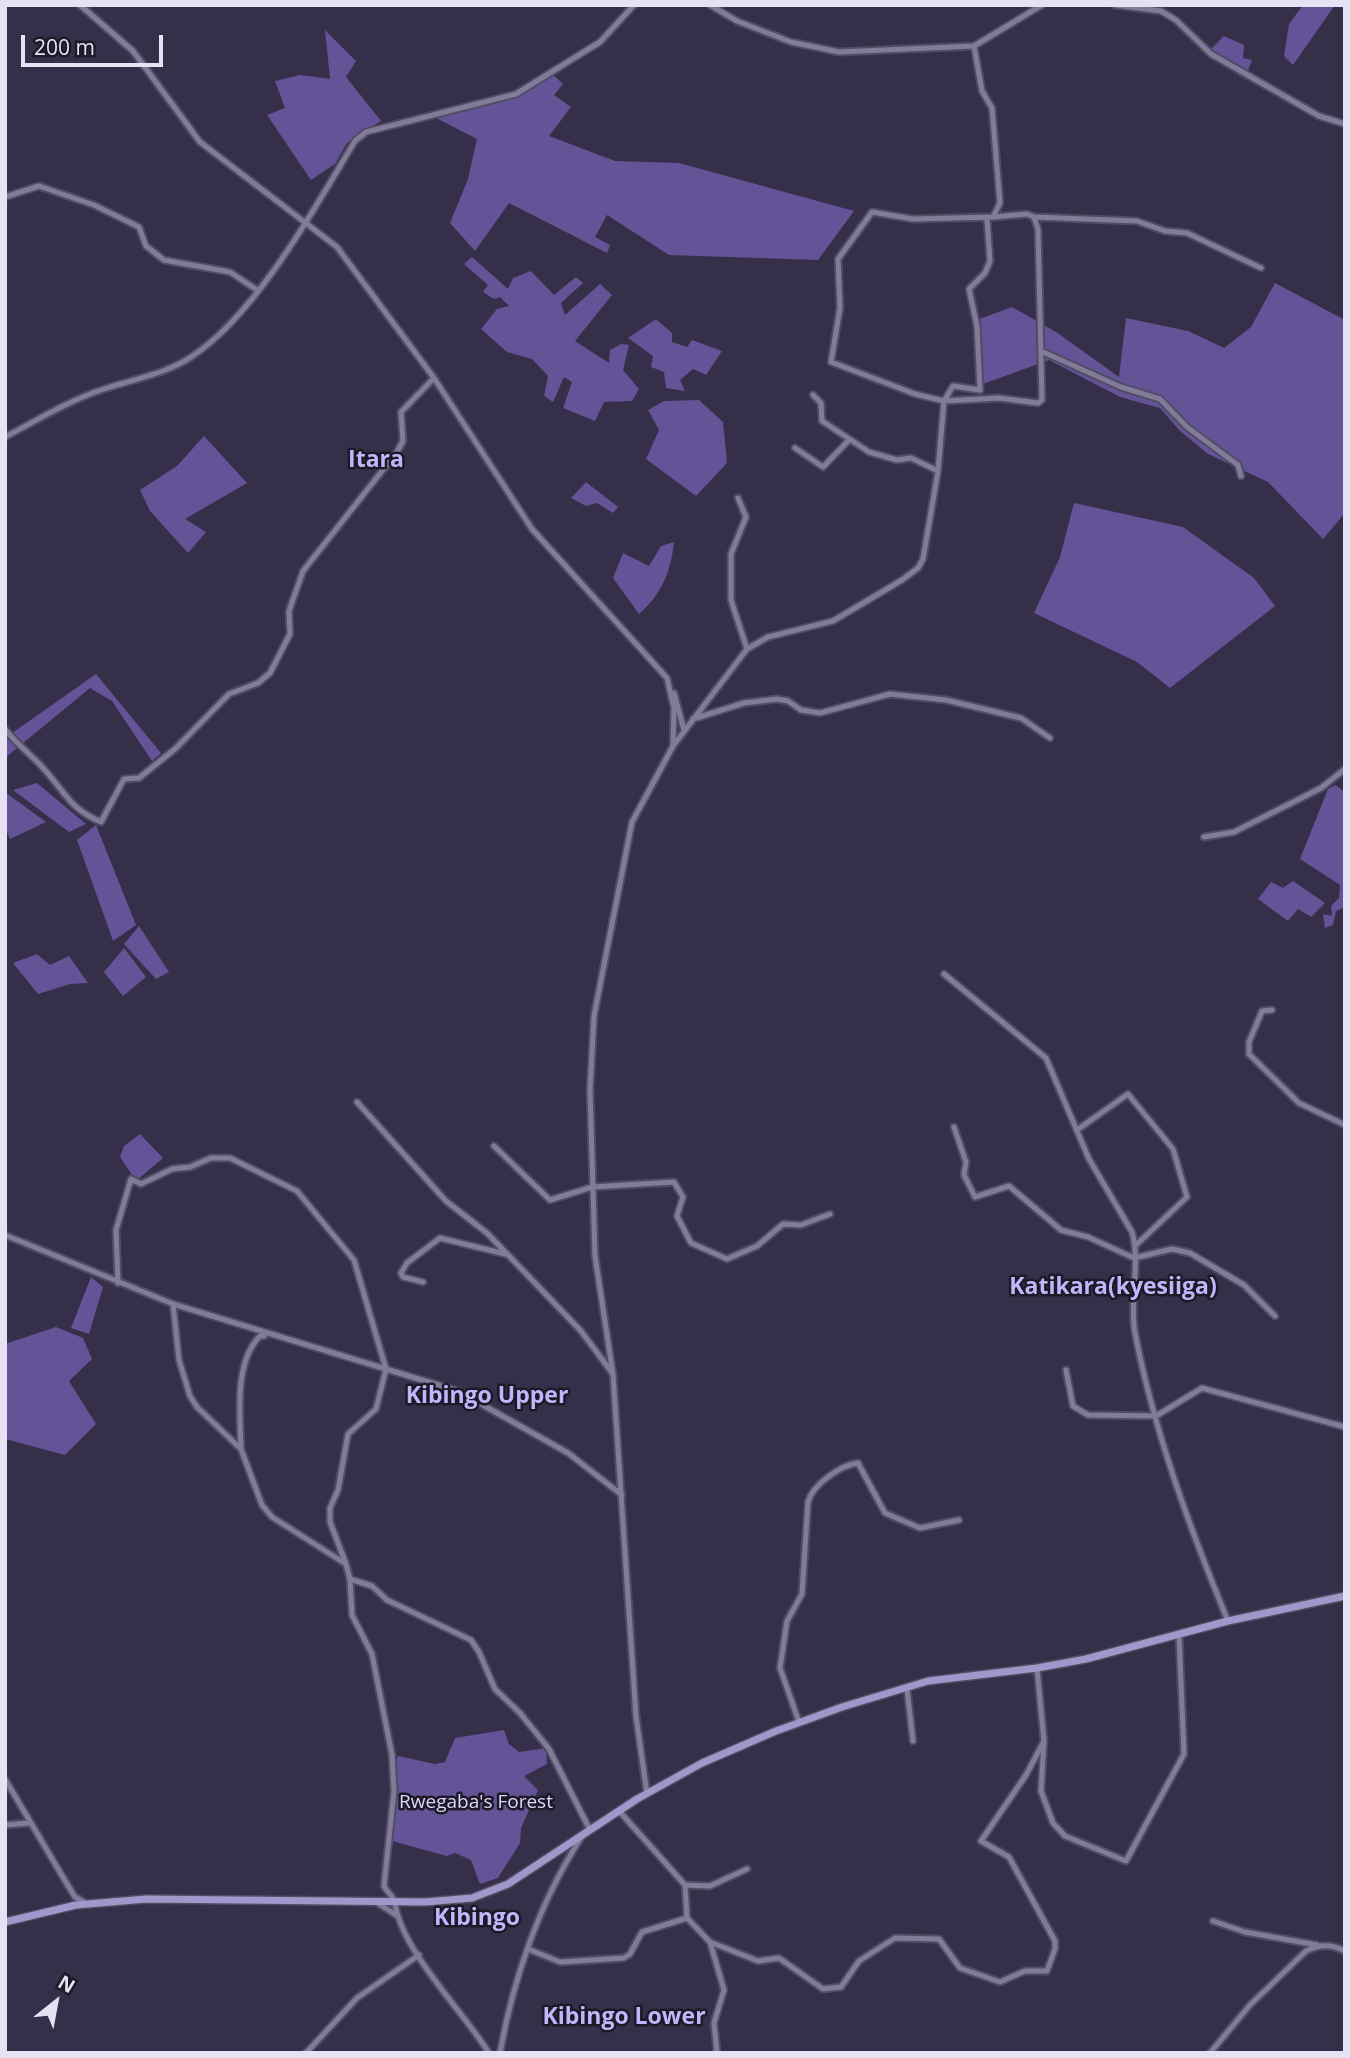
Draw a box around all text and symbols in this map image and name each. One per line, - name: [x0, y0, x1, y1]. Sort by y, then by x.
- scale bar: [24, 21, 166, 65]
- text: 200 m: [34, 33, 95, 61]
- district label: Itara: [348, 446, 404, 474]
- district label: Katikara(kyesiiga): [1009, 1273, 1217, 1301]
- district label: Kibingo Upper: [406, 1382, 568, 1410]
- park label: Rwegaba's Forest: [399, 1792, 553, 1814]
- district label: Kibingo: [434, 1904, 520, 1932]
- north arrow: [21, 1967, 91, 2037]
- text: N: [53, 1969, 80, 1999]
- district label: Kibingo Lower: [542, 2003, 706, 2031]

